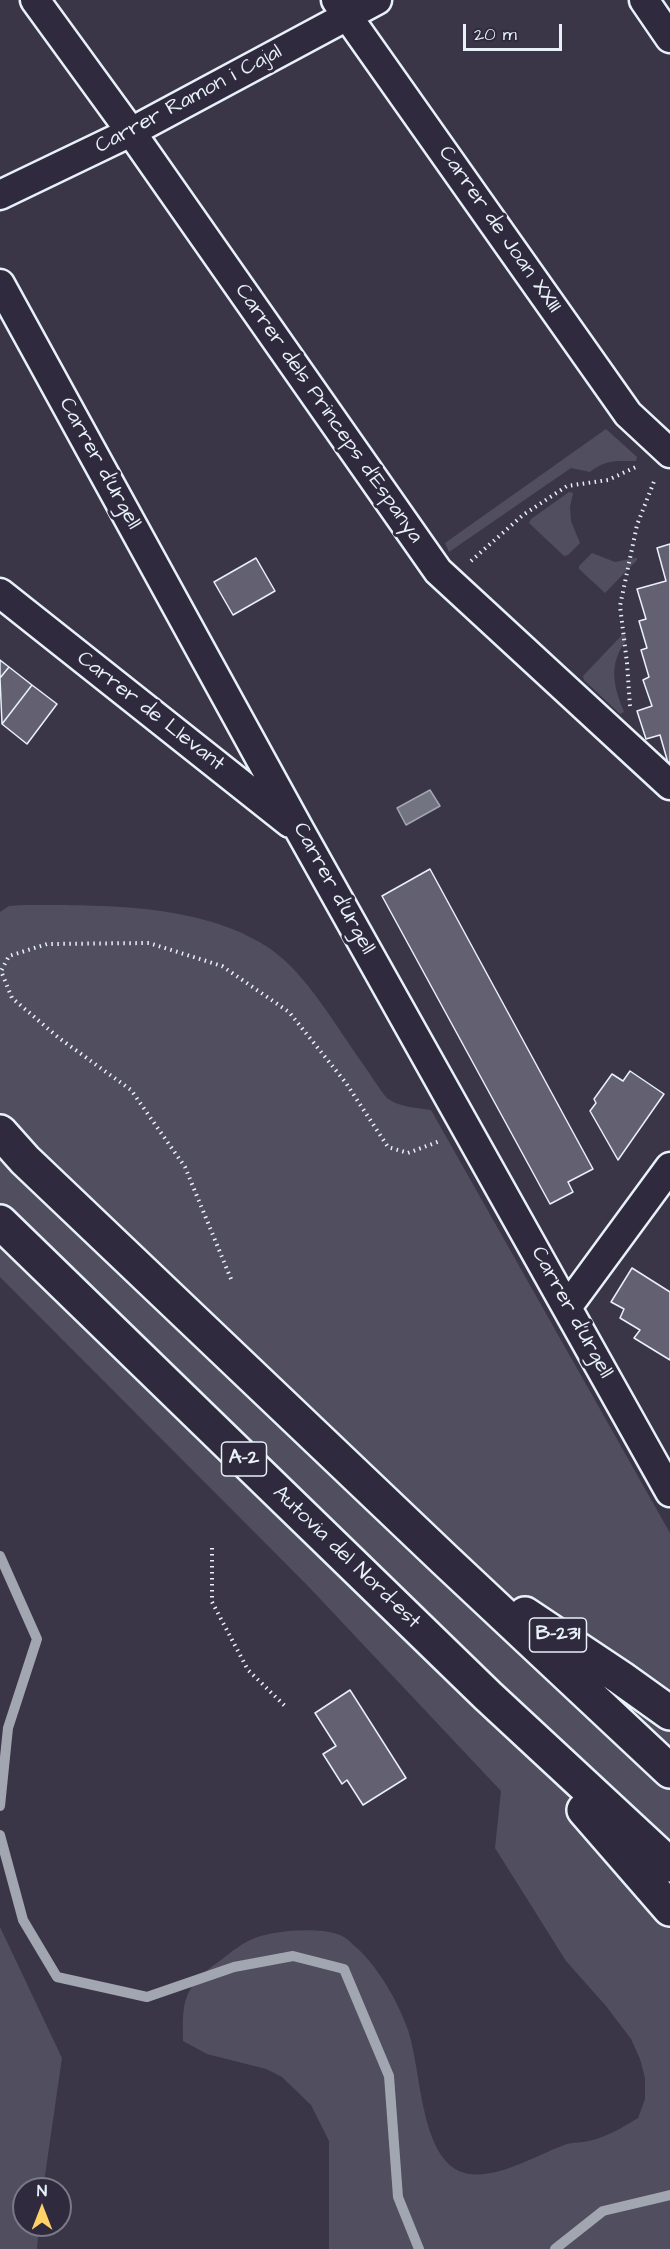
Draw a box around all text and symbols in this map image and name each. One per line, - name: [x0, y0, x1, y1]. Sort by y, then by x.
- scale bar: [466, 12, 565, 50]
- text: 20 m: [474, 22, 517, 47]
- street label: Carrer Ramon i Cajal: [91, 40, 287, 160]
- street label: Carrer de Joan XXIII: [432, 142, 566, 318]
- street label: Carrer dels Princeps d'Espanya: [229, 280, 427, 548]
- street label: Carrer d'Urgell: [52, 394, 146, 534]
- street label: Carrer de Llevant: [71, 647, 229, 777]
- street label: Carrer d'Urgell: [286, 819, 380, 959]
- street label: Carrer d'Urgell: [524, 1243, 618, 1383]
- road number: A-2: [222, 1442, 266, 1476]
- street label: Autovia del Nord-est: [267, 1481, 425, 1635]
- road number: B-231: [530, 1618, 586, 1652]
- north arrow: [12, 2177, 72, 2237]
- text: N: [37, 2180, 47, 2202]

